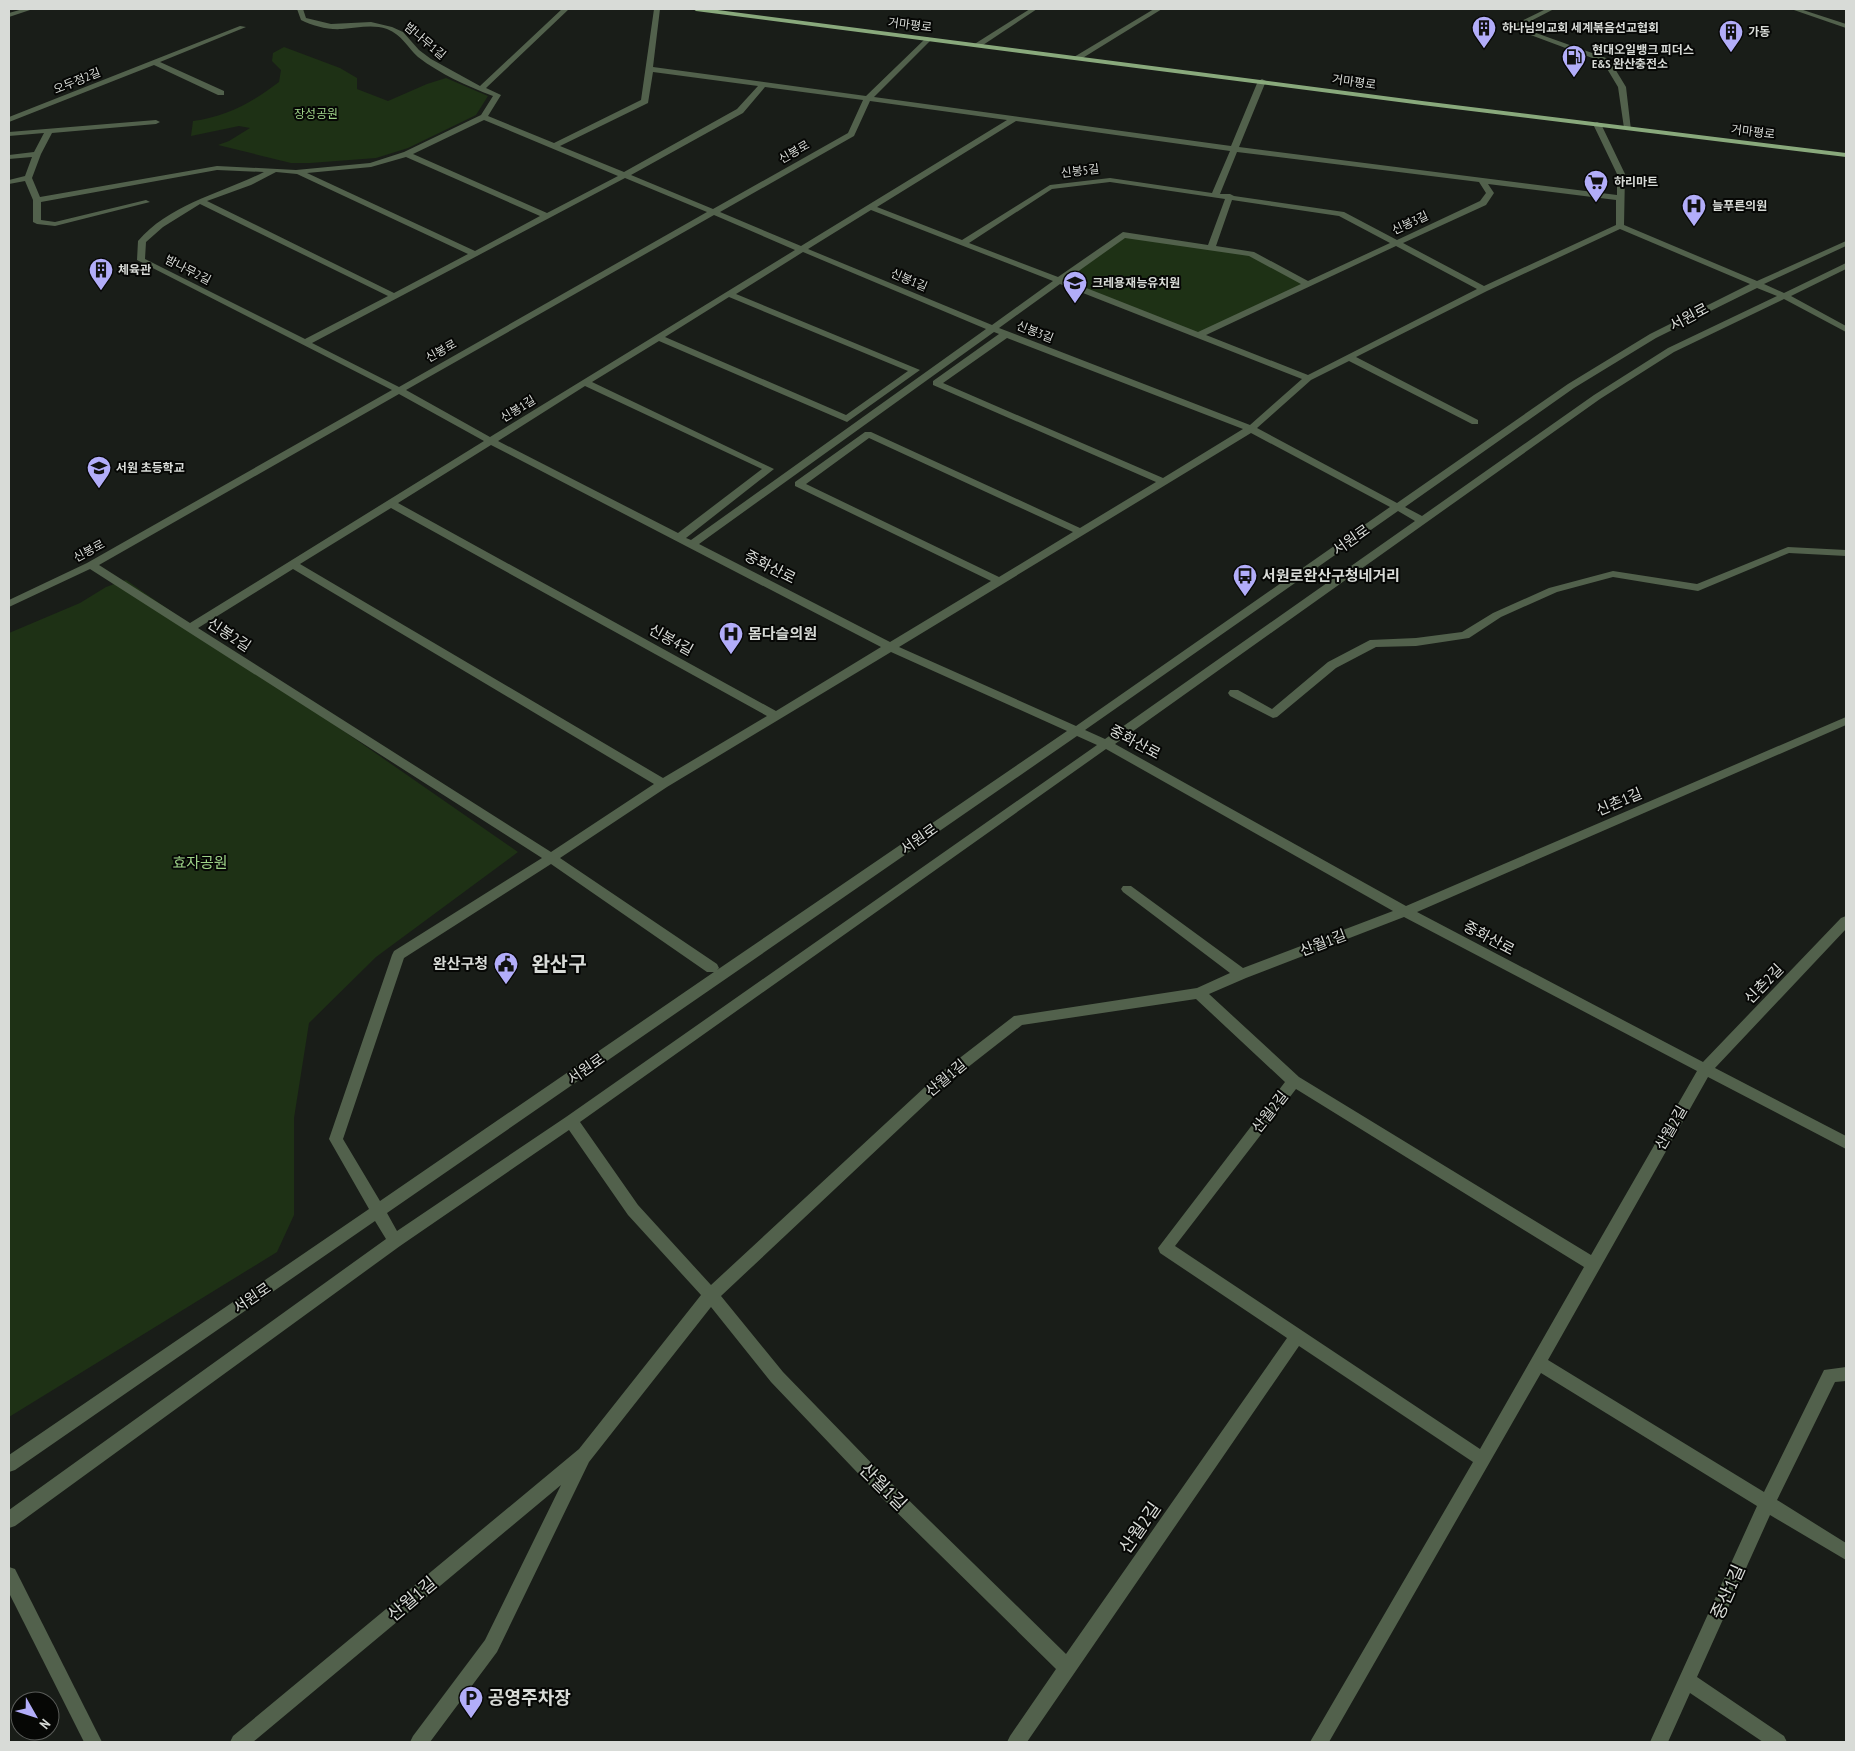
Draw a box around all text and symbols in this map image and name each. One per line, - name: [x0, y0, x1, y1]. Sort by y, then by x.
- street label: 거마평로: [887, 14, 933, 35]
- building icon: 하나님의교회 세계볶음선교협회: [1471, 15, 1497, 49]
- street label: 밤나무1길: [402, 19, 449, 62]
- building icon: 가동: [1718, 19, 1744, 53]
- place label: 하나님의교회 세계볶음선교협회: [1502, 20, 1659, 35]
- place label: 가동: [1748, 24, 1770, 39]
- place label: 현대오일뱅크 피더스 E&S 완산충전소: [1592, 42, 1694, 71]
- fuel station icon: 현대오일뱅크 피더스 E&S 완산충전소: [1561, 44, 1587, 78]
- street label: 오두정2길: [51, 64, 103, 97]
- street label: 거마평로: [1331, 71, 1377, 92]
- park label: 장성공원: [294, 106, 338, 121]
- street label: 거마평로: [1730, 121, 1776, 142]
- street label: 신봉로: [776, 137, 812, 166]
- street label: 신봉5길: [1060, 161, 1100, 180]
- supermarket icon: 하리마트: [1583, 169, 1609, 203]
- place label: 하리마트: [1614, 174, 1658, 189]
- hospital icon: 늘푸른의원: [1681, 193, 1707, 227]
- place label: 늘푸른의원: [1712, 198, 1767, 213]
- street label: 신봉3길: [1389, 208, 1430, 237]
- street label: 밤나무2길: [163, 252, 214, 287]
- building icon: 체육관: [88, 257, 114, 291]
- place label: 체육관: [118, 262, 151, 277]
- street label: 신봉1길: [889, 265, 930, 294]
- school or university icon: 크레용재능유치원: [1062, 270, 1088, 304]
- place label: 크레용재능유치원: [1092, 275, 1180, 290]
- street label: 서원로: [1666, 298, 1712, 335]
- street label: 신봉3길: [1015, 318, 1056, 345]
- street label: 신봉로: [423, 336, 459, 365]
- street label: 신봉1길: [497, 392, 538, 425]
- school or university icon: 서원 초등학교: [86, 455, 112, 489]
- place label: 서원 초등학교: [116, 460, 185, 475]
- street label: 서원로: [1328, 520, 1373, 559]
- street label: 신봉로: [71, 536, 107, 565]
- street label: 중화산로: [741, 546, 799, 588]
- bus stop icon: 서원로완산구청네거리: [1232, 563, 1258, 597]
- place label: 서원로완산구청네거리: [1262, 566, 1400, 585]
- street label: 신봉2길: [204, 613, 255, 656]
- street label: 신봉4길: [646, 620, 697, 660]
- hospital icon: 몸다슬의원: [718, 621, 744, 655]
- place label: 몸다슬의원: [748, 624, 817, 643]
- street label: 중화산로: [1106, 720, 1164, 763]
- street label: 신촌1길: [1593, 783, 1645, 820]
- street label: 서원로: [896, 819, 941, 858]
- park label: 효자공원: [172, 853, 228, 872]
- street label: 중화산로: [1460, 916, 1518, 959]
- street label: 산월1길: [1297, 925, 1349, 960]
- public building icon: 완산구청: [493, 951, 519, 985]
- district label: 완산구: [531, 951, 587, 977]
- place label: 완산구청: [433, 954, 488, 973]
- street label: 신촌2길: [1740, 960, 1787, 1008]
- street label: 서원로: [563, 1049, 608, 1088]
- street label: 산월1길: [921, 1055, 970, 1100]
- street label: 산월2길: [1247, 1087, 1292, 1137]
- street label: 산월2길: [1650, 1102, 1691, 1153]
- street label: 서원로: [229, 1278, 274, 1317]
- street label: 산월1길: [855, 1458, 912, 1515]
- street label: 산월2길: [1114, 1497, 1166, 1558]
- street label: 중산1길: [1705, 1561, 1750, 1623]
- street label: 산월1길: [382, 1571, 441, 1626]
- parking icon: 공영주차장: [458, 1685, 484, 1719]
- place label: 공영주차장: [488, 1686, 571, 1709]
- north arrow: [10, 1691, 60, 1741]
- text: N: [36, 1716, 54, 1733]

